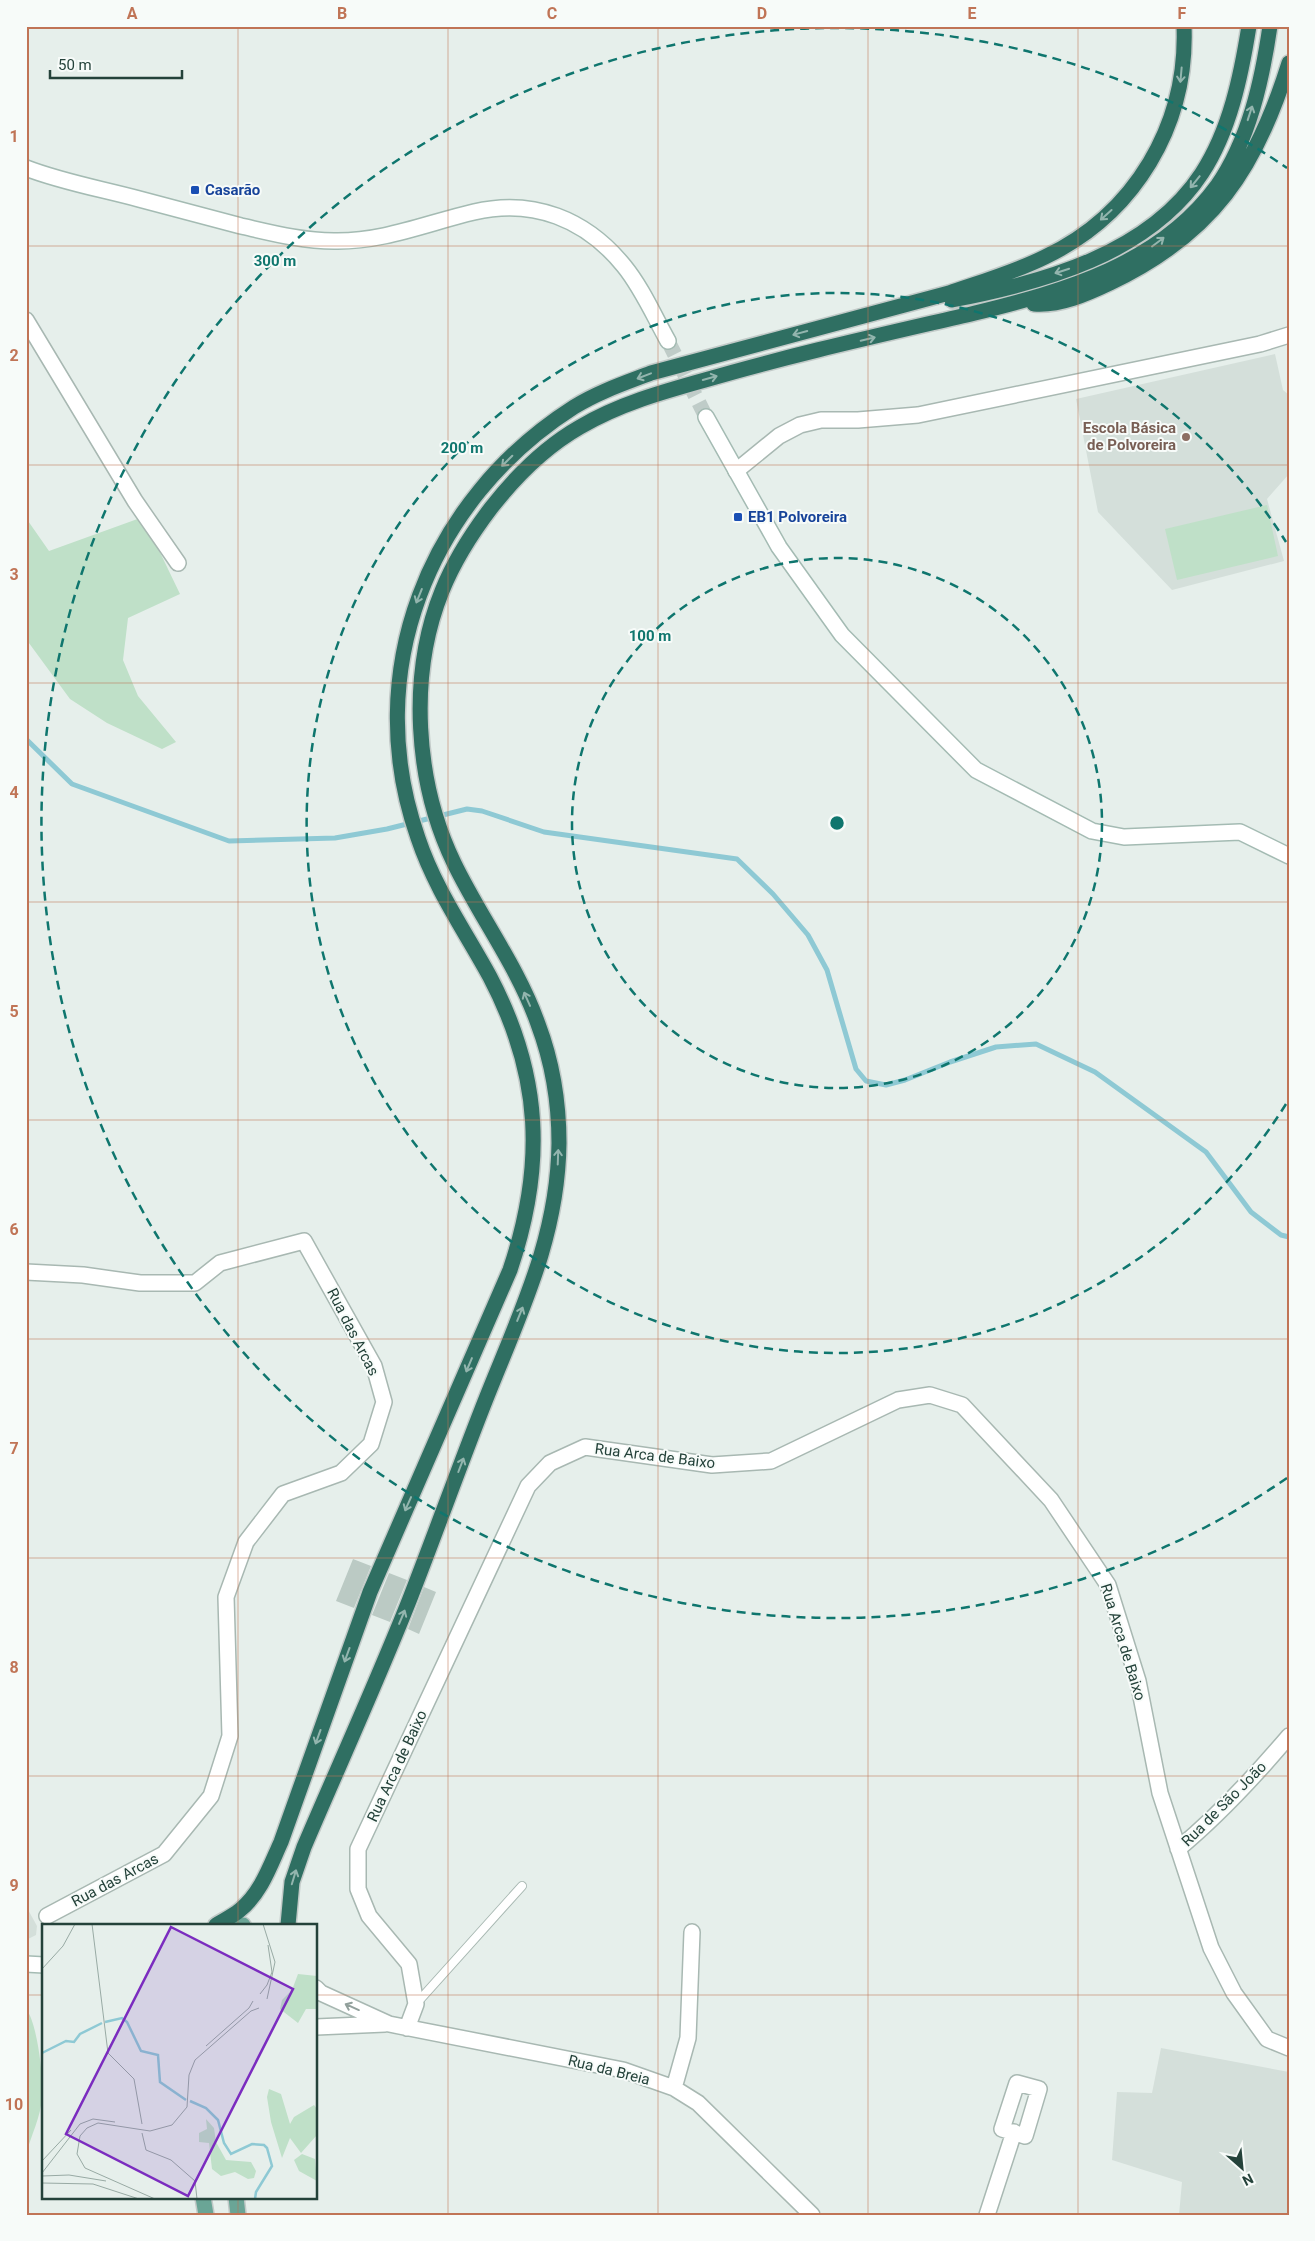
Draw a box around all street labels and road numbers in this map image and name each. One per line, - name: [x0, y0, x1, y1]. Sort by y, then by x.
- street label: Rua das Arcas: [323, 1285, 383, 1379]
- street label: Rua Arca de Baixo: [594, 1440, 716, 1472]
- street label: Rua Arca de Baixo: [1097, 1582, 1149, 1702]
- street label: Rua Arca de Baixo: [363, 1707, 431, 1825]
- street label: Rua de São João: [1178, 1758, 1270, 1850]
- street label: Rua das Arcas: [68, 1850, 162, 1910]
- street label: Rua da Breia: [566, 2051, 652, 2089]

